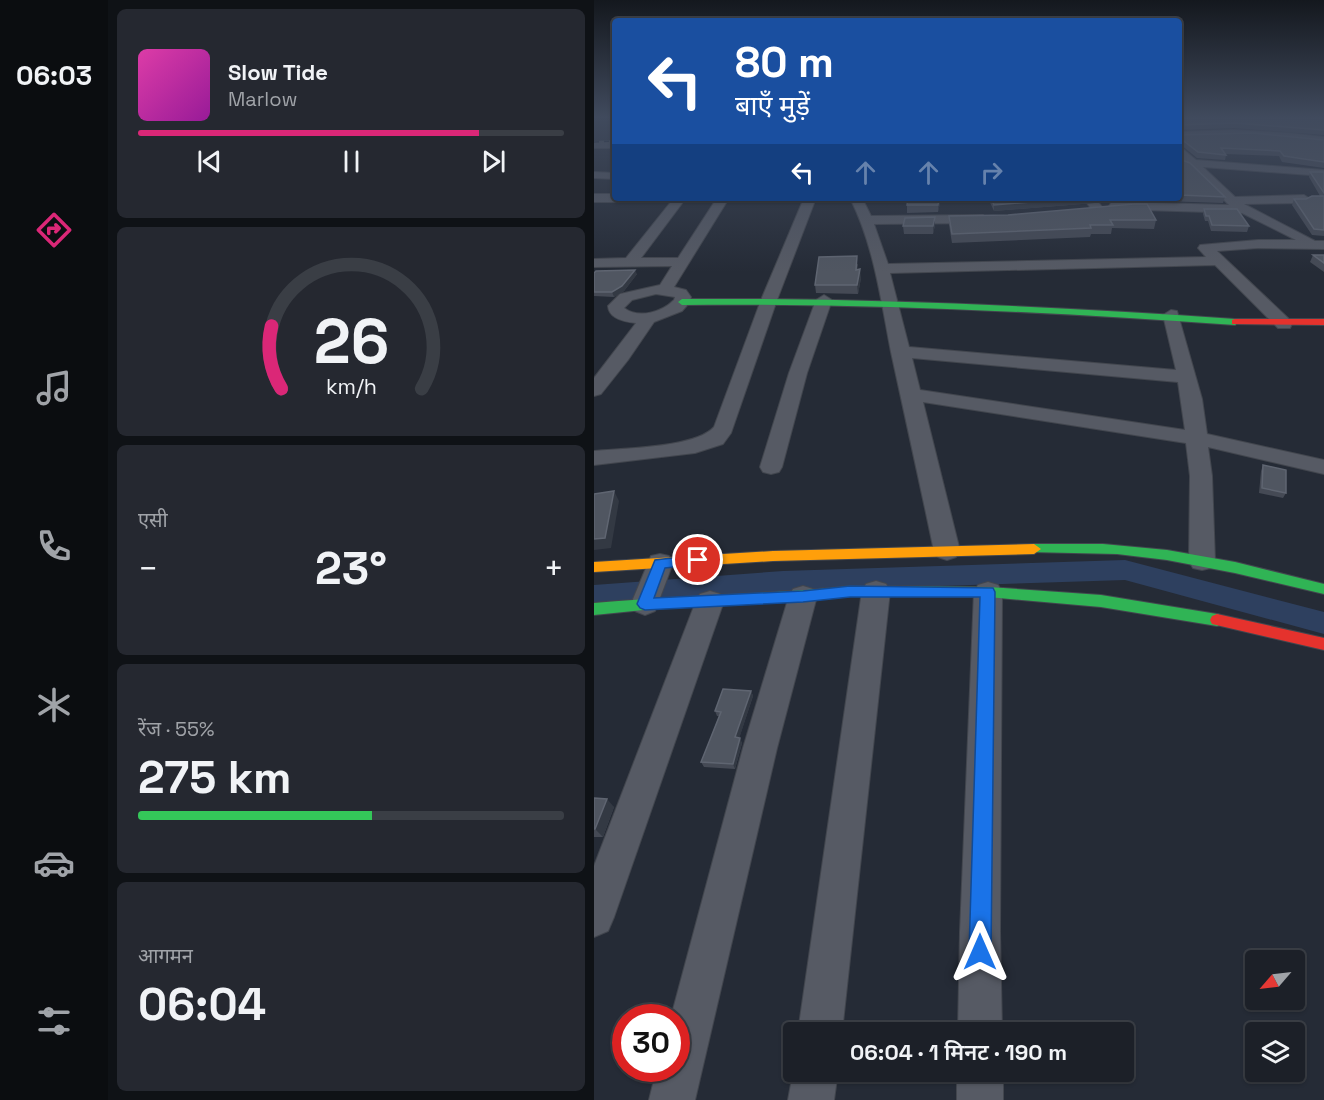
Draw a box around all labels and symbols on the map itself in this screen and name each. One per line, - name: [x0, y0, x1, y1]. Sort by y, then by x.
- pin: [672, 534, 723, 585]
- position arrow: [948, 920, 1012, 984]
- north arrow: [1245, 950, 1305, 1010]
- speed limit sign: 30: [612, 1004, 690, 1082]

